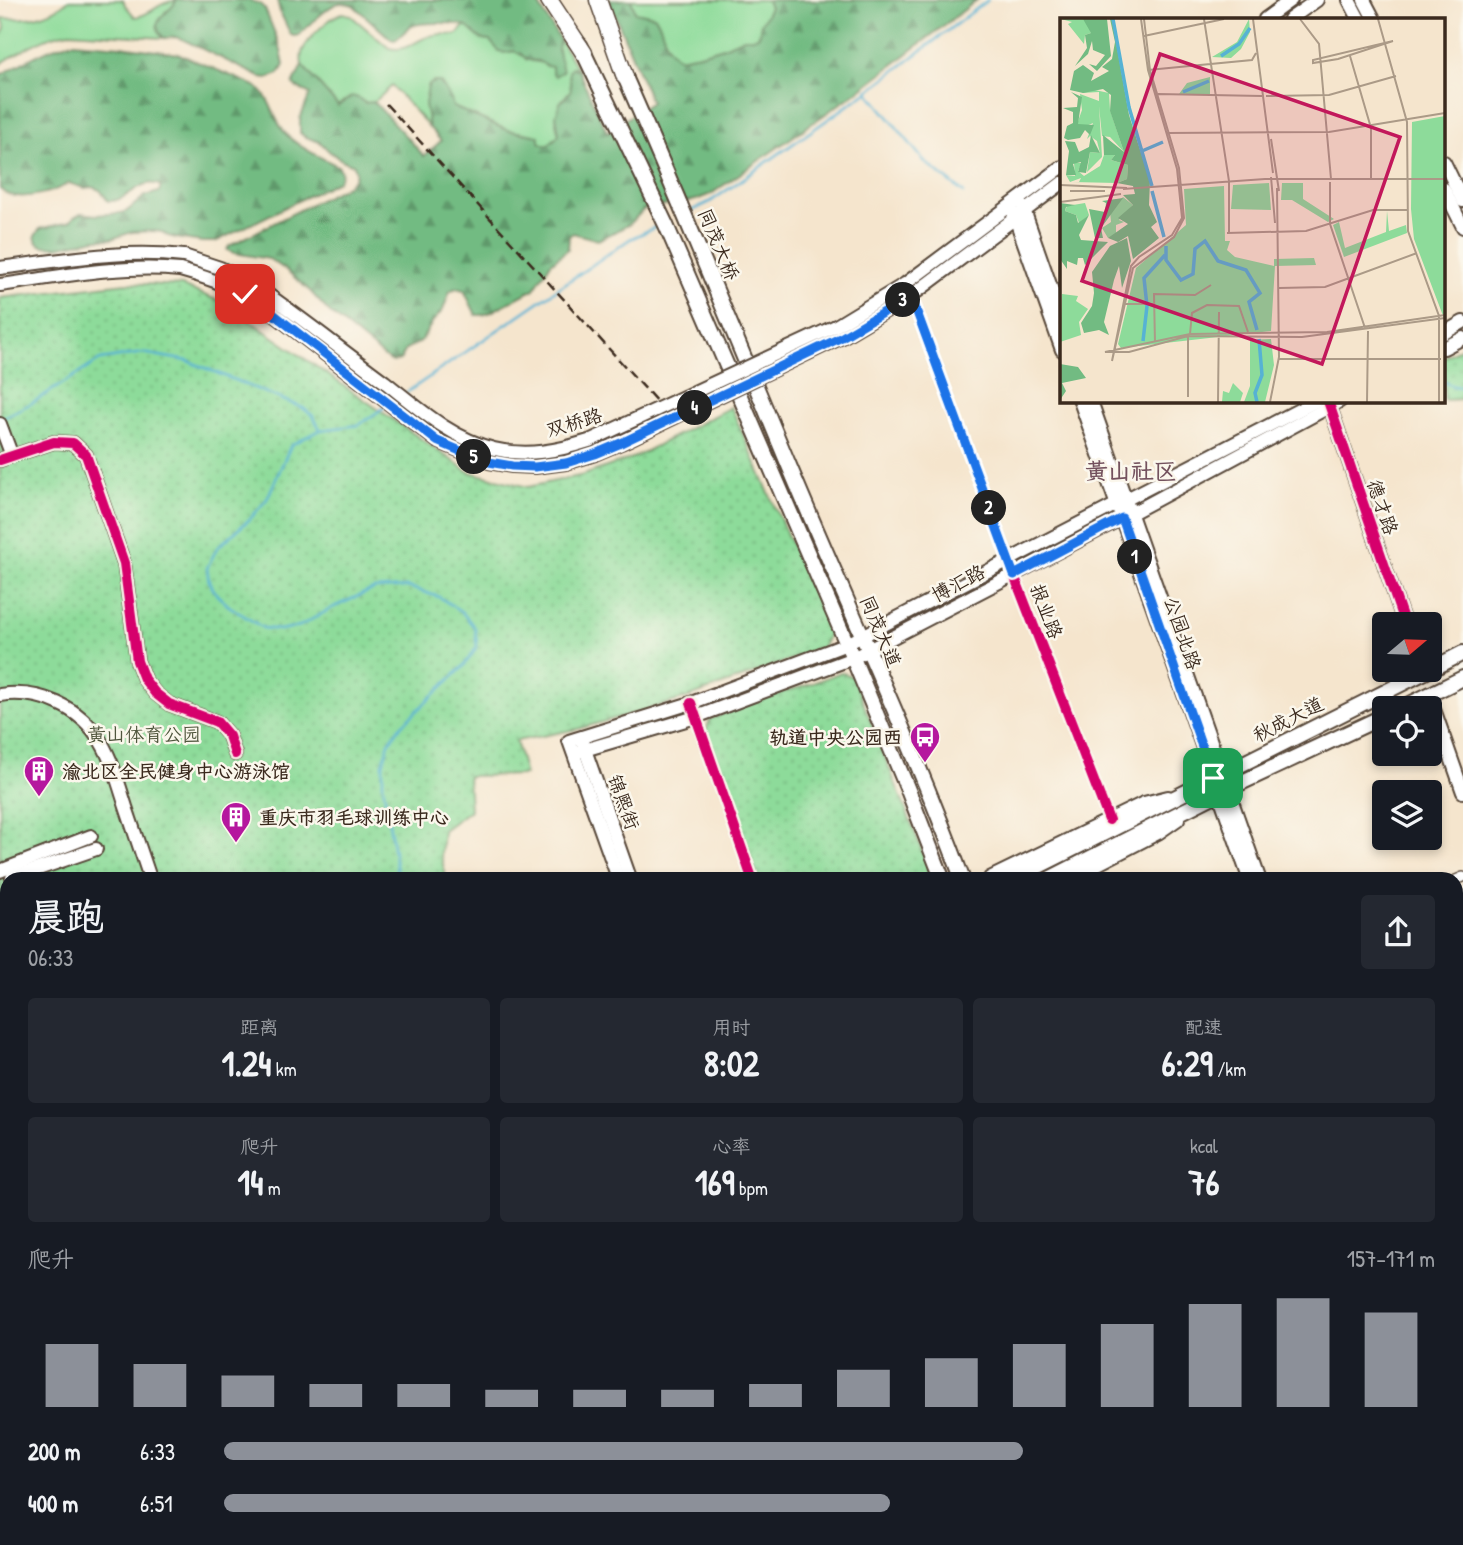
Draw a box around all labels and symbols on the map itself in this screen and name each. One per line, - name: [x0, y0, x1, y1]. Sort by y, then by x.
- inset map: [1060, 18, 1446, 402]
- street label: 同茂大桥: [692, 204, 746, 284]
- pin: [215, 264, 275, 324]
- pin: 3: [886, 282, 920, 318]
- pin: 4: [678, 390, 712, 426]
- street label: 双桥路: [543, 401, 605, 443]
- pin: 5: [456, 440, 491, 475]
- district label: 黄山社区: [1085, 455, 1177, 486]
- street label: 德才路: [1361, 476, 1405, 538]
- pin: 2: [972, 490, 1006, 526]
- pin: 1: [1118, 540, 1152, 574]
- street label: 博汇路: [927, 558, 989, 608]
- street label: 报业路: [1025, 580, 1069, 642]
- street label: 同茂大道: [854, 591, 908, 671]
- street label: 公园北路: [1158, 593, 1208, 673]
- north arrow: [1372, 612, 1442, 682]
- street label: 秋成大道: [1248, 690, 1328, 748]
- bus stop icon: 轨道中央公园西: [908, 720, 942, 764]
- park label: 黄山体育公园: [87, 721, 201, 747]
- place label: 轨道中央公园西: [769, 724, 902, 750]
- pin: [1183, 748, 1243, 808]
- building icon: 渝北区全民健身中心游泳馆: [22, 754, 56, 798]
- place label: 渝北区全民健身中心游泳馆: [62, 758, 290, 784]
- street label: 锦熙街: [602, 771, 646, 833]
- building icon: 重庆市羽毛球训练中心: [219, 800, 253, 844]
- place label: 重庆市羽毛球训练中心: [259, 804, 449, 830]

